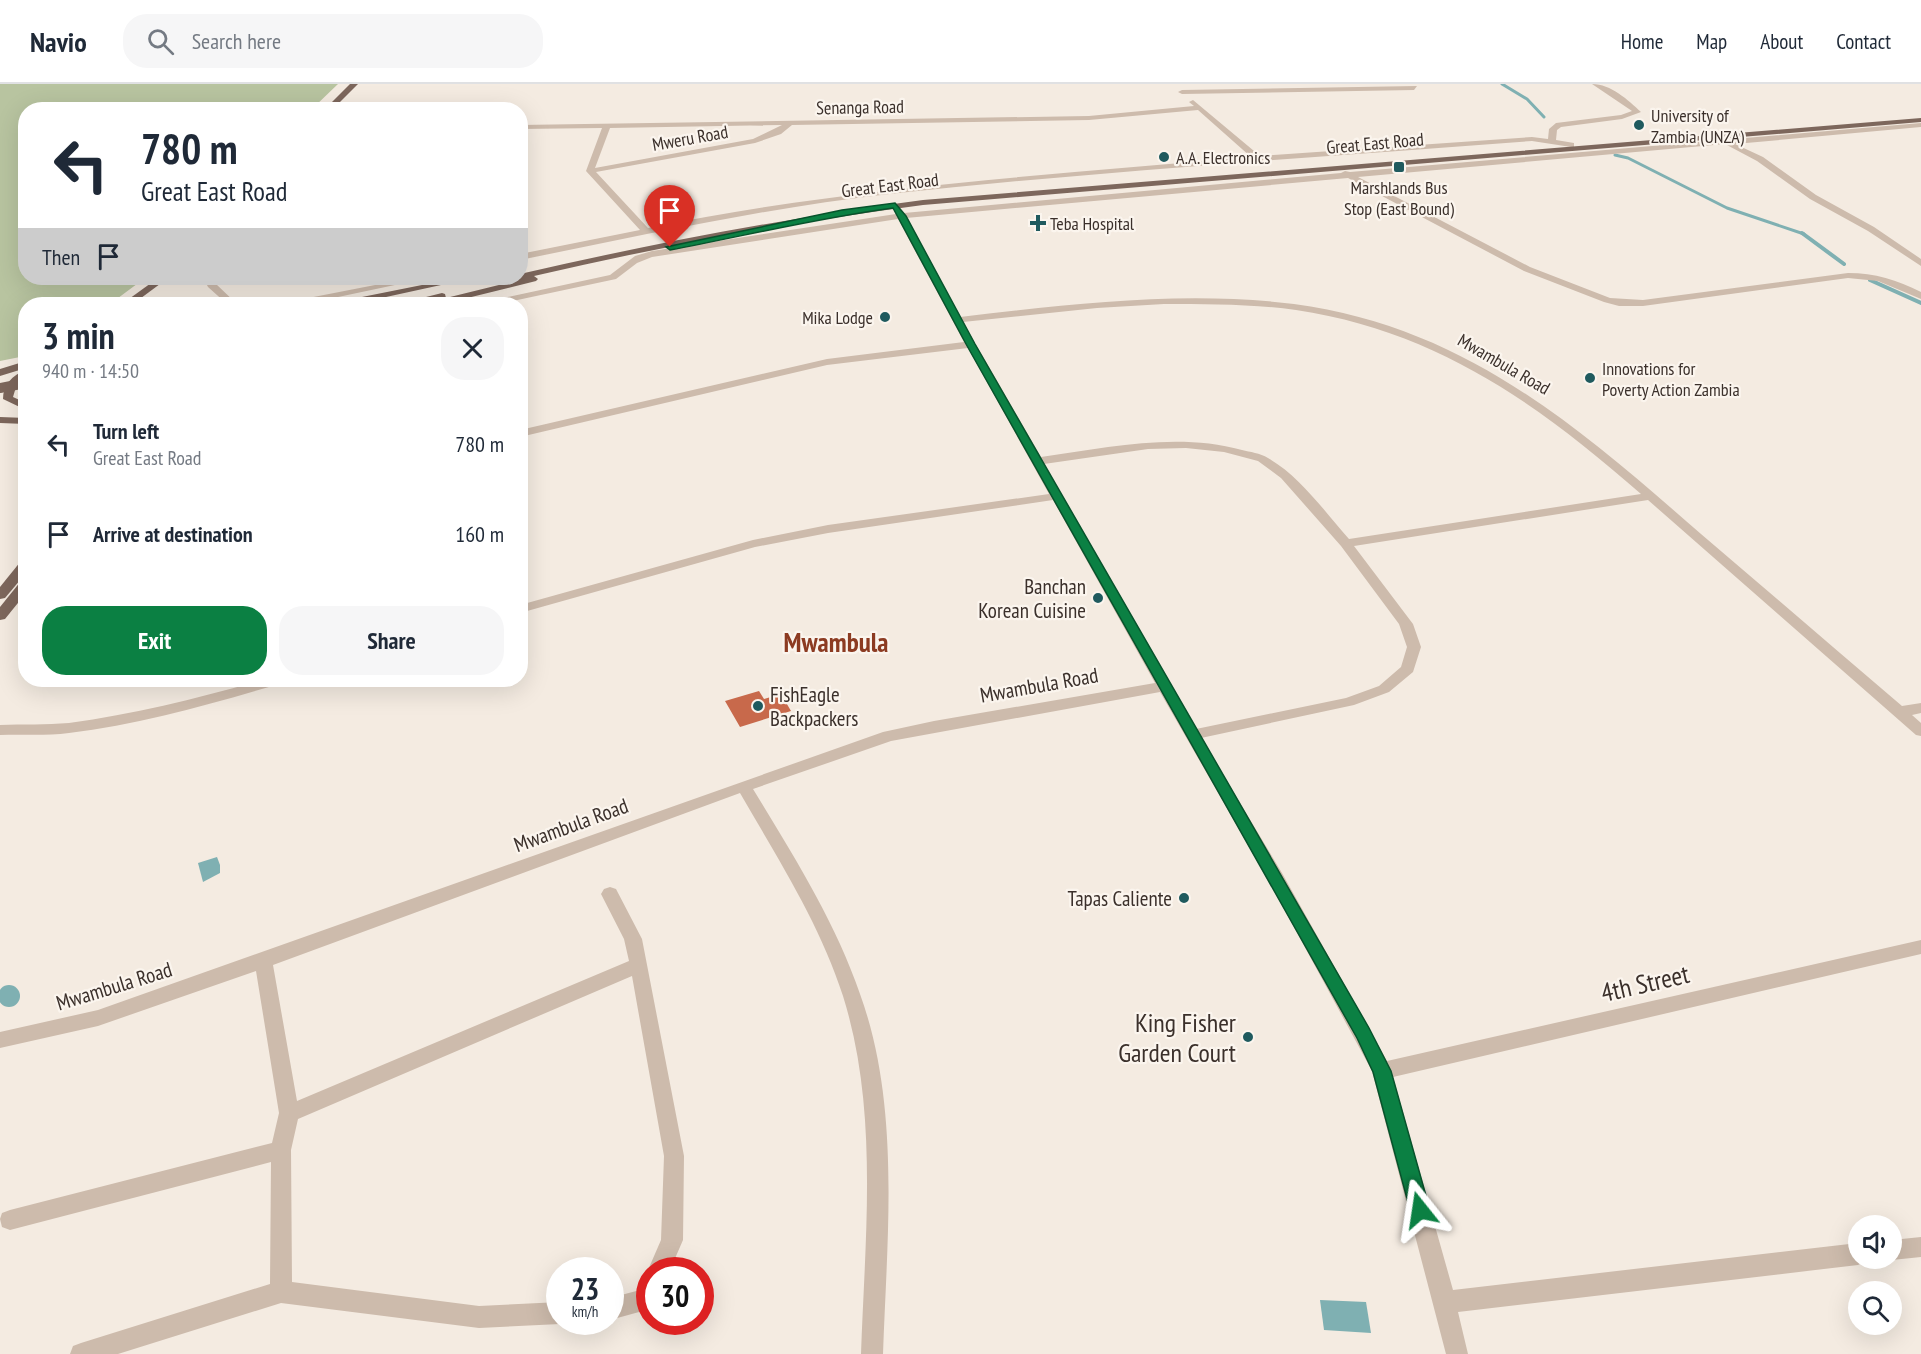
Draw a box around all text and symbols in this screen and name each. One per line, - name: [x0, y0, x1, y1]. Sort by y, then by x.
- search box: [123, 14, 543, 68]
- text: Navio: [30, 23, 87, 60]
- icon: search: [144, 25, 177, 58]
- text: Search here: [192, 27, 281, 55]
- text: Home: [1621, 28, 1663, 55]
- text: Map: [1696, 28, 1727, 55]
- text: About: [1760, 28, 1803, 55]
- text: Contact: [1836, 28, 1891, 55]
- street label: Senanga Road: [816, 95, 904, 119]
- place label: University of Zambia (UNZA): [1651, 104, 1745, 148]
- marker: University of Zambia (UNZA): [1632, 118, 1646, 132]
- street label: Mweru Road: [650, 120, 730, 156]
- text: 780 m: [141, 121, 238, 176]
- icon: left: [42, 126, 120, 204]
- street label: Great East Road: [1325, 127, 1425, 159]
- place label: A.A. Electronics: [1176, 146, 1270, 169]
- marker: A.A. Electronics: [1157, 150, 1171, 164]
- marker: Marshlands Bus Stop (East Bound): [1392, 160, 1406, 174]
- street label: Great East Road: [840, 168, 940, 202]
- text: Great East Road: [141, 174, 288, 208]
- place label: Marshlands Bus Stop (East Bound): [1344, 176, 1455, 220]
- pin: [644, 185, 695, 247]
- icon: arrive: [653, 194, 686, 227]
- place label: Teba Hospital: [1050, 212, 1135, 235]
- marker: Teba Hospital: [1031, 216, 1045, 230]
- icon: arrive: [92, 240, 125, 273]
- text: Then: [42, 243, 80, 271]
- place label: Mika Lodge: [802, 306, 873, 329]
- marker: Mika Lodge: [878, 310, 892, 324]
- text: 3 min: [42, 312, 115, 359]
- button: close: [441, 317, 504, 380]
- street label: Mwambula Road: [1454, 328, 1554, 400]
- place label: Innovations for Poverty Action Zambia: [1602, 357, 1740, 401]
- text: 940 m · 14:50: [42, 358, 139, 384]
- marker: Innovations for Poverty Action Zambia: [1583, 371, 1597, 385]
- text: Turn left: [93, 417, 159, 445]
- icon: left: [42, 428, 75, 461]
- text: 780 m: [455, 430, 504, 458]
- text: Great East Road: [93, 445, 202, 471]
- icon: arrive: [42, 518, 75, 551]
- text: Arrive at destination: [93, 520, 253, 548]
- text: 160 m: [455, 520, 504, 548]
- place label: Banchan Korean Cuisine: [978, 573, 1086, 624]
- marker: Banchan Korean Cuisine: [1091, 591, 1105, 605]
- button: Exit: [42, 606, 267, 675]
- button: Share: [279, 606, 504, 675]
- district label: Mwambula: [784, 625, 888, 659]
- street label: Mwambula Road: [978, 661, 1100, 709]
- place label: FishEagle Backpackers: [770, 681, 858, 732]
- marker: FishEagle Backpackers: [751, 699, 765, 713]
- street label: Mwambula Road: [510, 792, 632, 858]
- place label: Tapas Caliente: [1068, 885, 1172, 912]
- marker: Tapas Caliente: [1177, 891, 1191, 905]
- street label: Mwambula Road: [53, 956, 175, 1016]
- street label: 4th Street: [1598, 957, 1692, 1009]
- place label: King Fisher Garden Court: [1118, 1006, 1236, 1069]
- marker: King Fisher Garden Court: [1241, 1030, 1255, 1044]
- position arrow: [1388, 1178, 1452, 1242]
- map controls: [1848, 1215, 1902, 1335]
- button: sound: [1848, 1215, 1902, 1269]
- speed limit sign: 30: [636, 1257, 714, 1335]
- text: 23: [571, 1269, 599, 1308]
- button: search: [1848, 1281, 1902, 1335]
- text: km/h: [572, 1302, 598, 1321]

